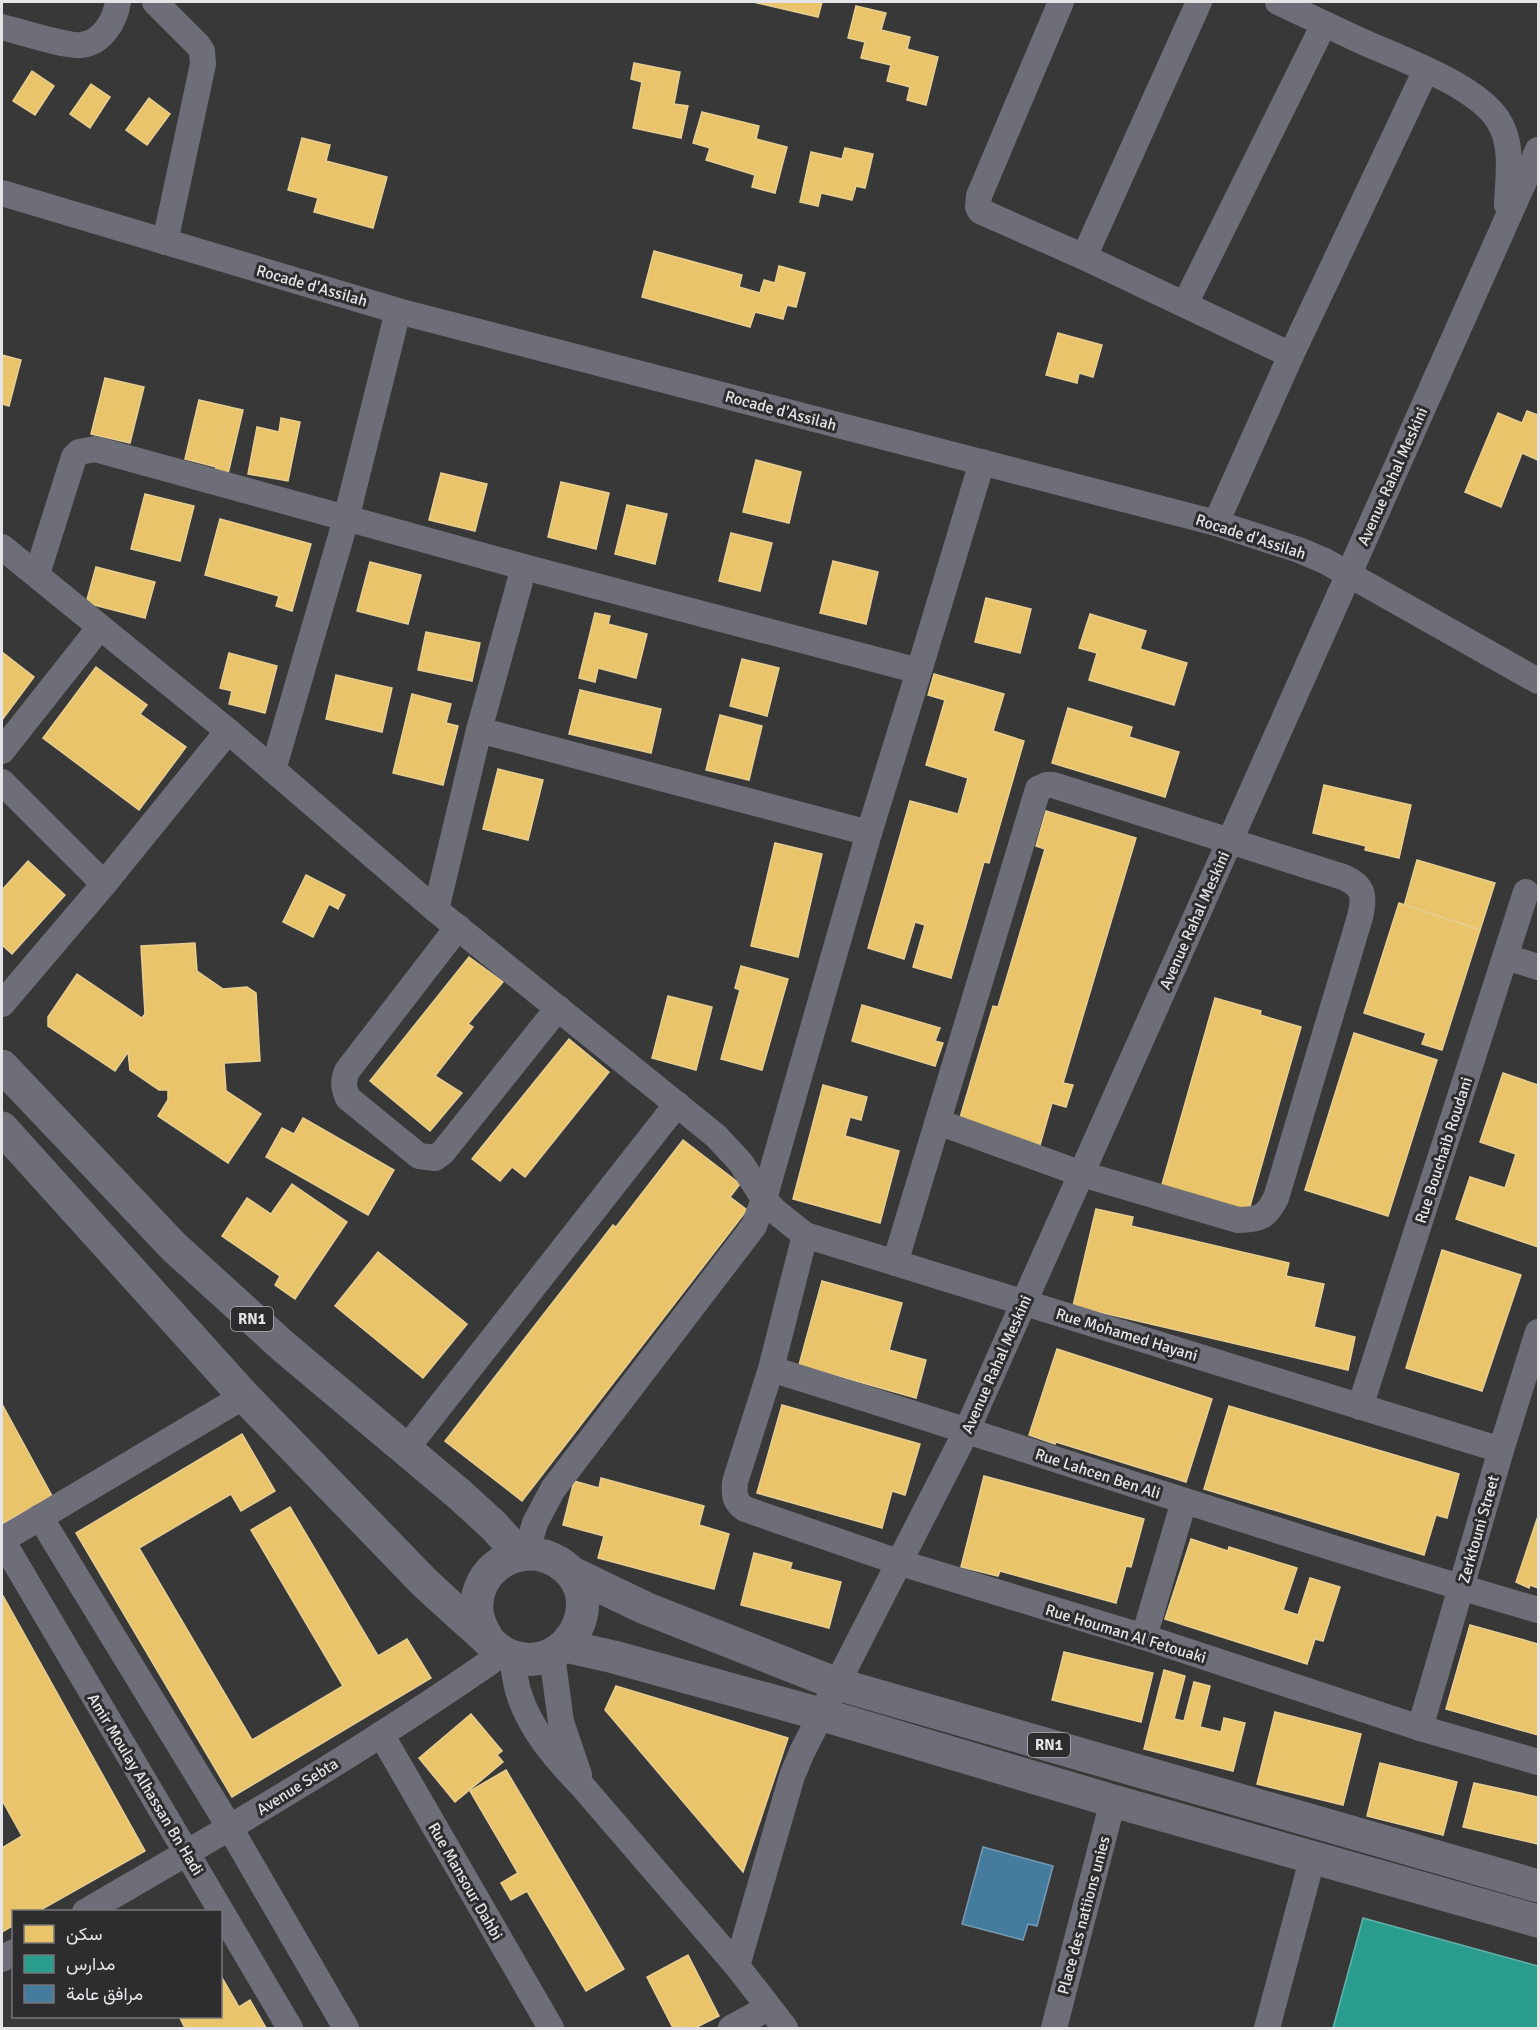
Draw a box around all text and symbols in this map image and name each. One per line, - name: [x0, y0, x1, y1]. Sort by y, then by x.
- street label: Rocade d'Assilah: [254, 261, 370, 311]
- street label: Rocade d'Assilah: [723, 386, 839, 435]
- street label: Avenue Rahal Meskini: [1353, 404, 1432, 549]
- street label: Rocade d'Assilah: [1193, 510, 1308, 564]
- street label: Avenue Rahal Meskini: [1155, 848, 1234, 993]
- street label: Rue Bouchaib Roudani: [1411, 1074, 1477, 1226]
- street label: Avenue Rahal Meskini: [957, 1292, 1036, 1437]
- street label: Rue Mohamed Hayani: [1053, 1304, 1200, 1366]
- road number: RN1: [231, 1307, 273, 1331]
- street label: Rue Lahcen Ben Ali: [1032, 1444, 1163, 1504]
- street label: Zerktouni Street: [1454, 1473, 1504, 1586]
- street label: Rue Houman Al Fetouaki: [1043, 1600, 1209, 1668]
- street label: Amir Moulay Alhassan Bn Hadi: [83, 1690, 208, 1879]
- road number: RN1: [1028, 1733, 1070, 1757]
- street label: Avenue Sebta: [253, 1754, 342, 1820]
- street label: Rue Mansour Dahbi: [423, 1819, 507, 1944]
- street label: Place des natiions unies: [1053, 1834, 1115, 1997]
- legend: [12, 1910, 222, 2018]
- text: سكن: [66, 1923, 102, 1945]
- text: مدارس: [66, 1953, 115, 1975]
- text: مرافق عامة: [66, 1983, 143, 2005]

